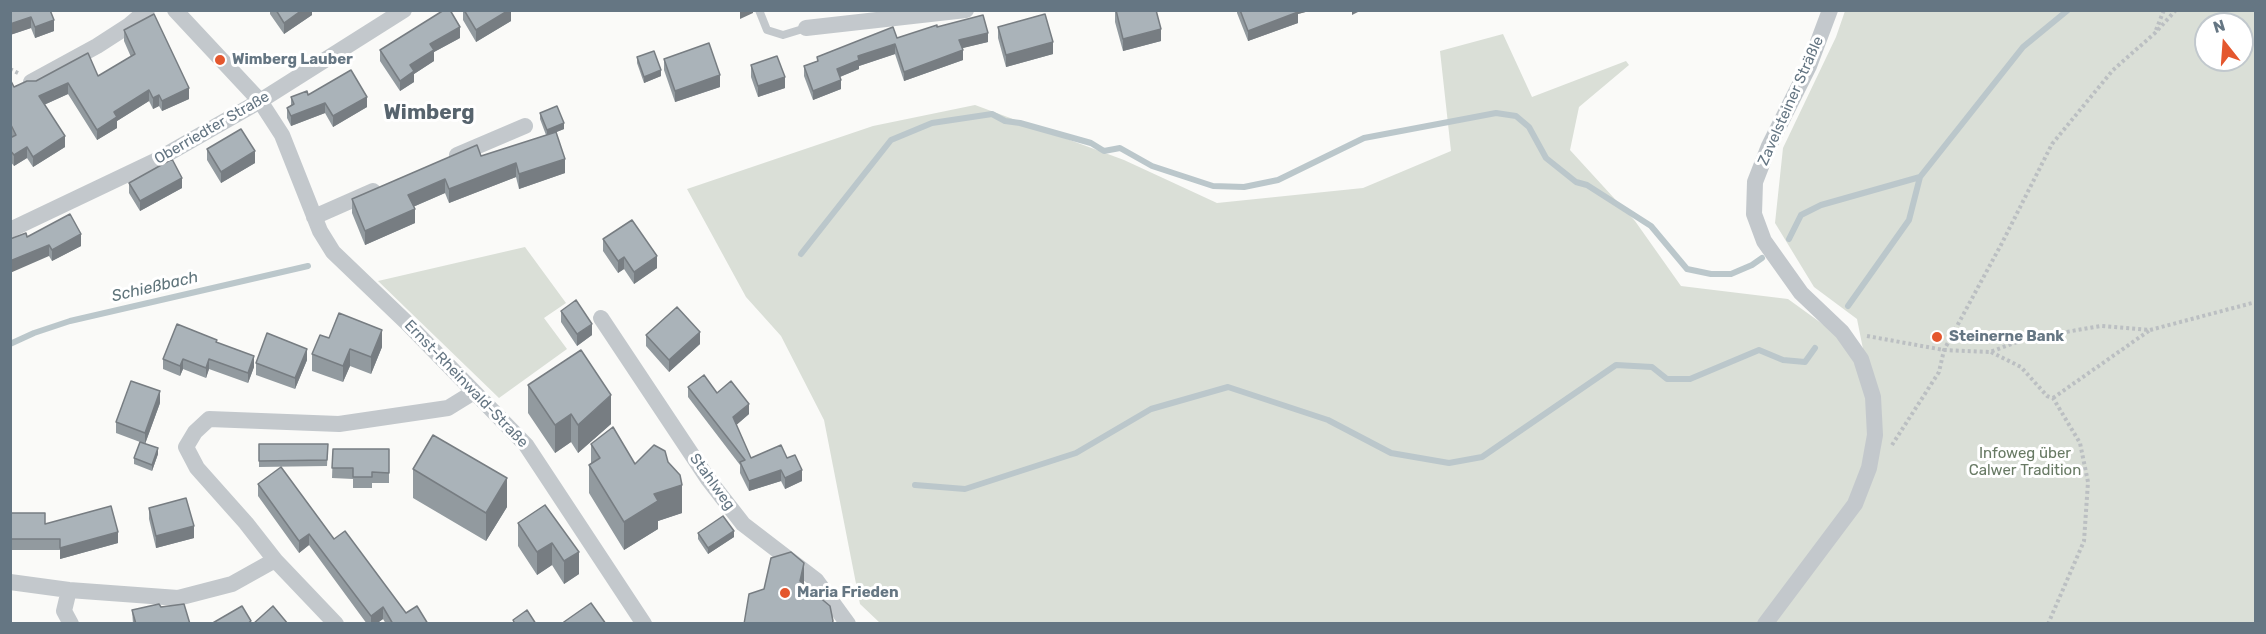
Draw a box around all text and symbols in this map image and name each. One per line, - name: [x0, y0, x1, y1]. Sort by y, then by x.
- north arrow: [2194, 12, 2254, 72]
- text: N: [2211, 15, 2227, 37]
- street label: Zavelsteiner Sträßle: [1754, 34, 1828, 168]
- place label: Wimberg Lauber: [232, 51, 353, 69]
- marker: Wimberg Lauber: [213, 53, 227, 67]
- street label: Oberriedter Straße: [151, 88, 273, 168]
- district label: Wimberg: [383, 100, 475, 126]
- water label: Schießbach: [110, 268, 200, 306]
- street label: Ernst-Rheinwald-Straße: [400, 316, 532, 452]
- place label: Steinerne Bank: [1949, 328, 2064, 346]
- marker: Steinerne Bank: [1930, 330, 1944, 344]
- park label: Infoweg über Calwer Tradition: [1969, 445, 2081, 480]
- street label: Stahlweg: [685, 450, 739, 514]
- place label: Maria Frieden: [797, 584, 899, 602]
- marker: Maria Frieden: [778, 586, 792, 600]

